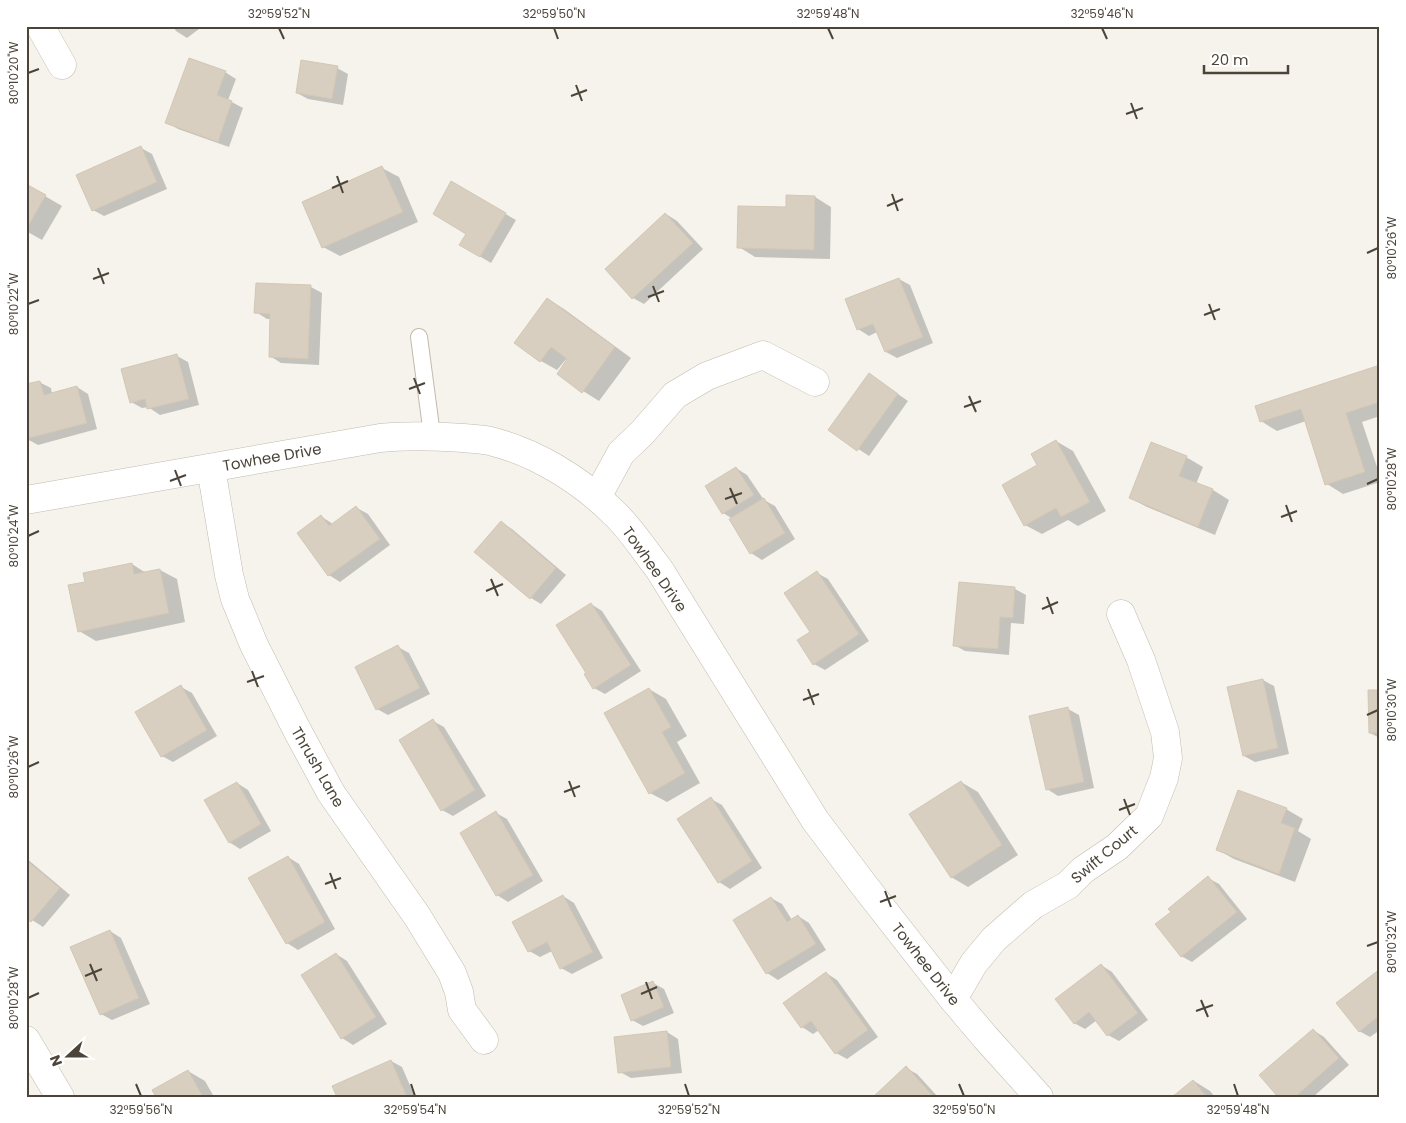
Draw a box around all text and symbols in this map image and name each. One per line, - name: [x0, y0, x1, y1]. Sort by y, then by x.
- text: 32°59'52"N: [248, 5, 310, 22]
- text: 32°59'50"N: [523, 5, 585, 22]
- text: 32°59'48"N: [797, 5, 859, 22]
- text: 32°59'46"N: [1070, 5, 1134, 22]
- text: 80°10'20"W: [5, 41, 22, 104]
- scale bar: [1204, 42, 1287, 74]
- text: 20 m: [1211, 49, 1249, 70]
- text: 80°10'26"W: [1383, 216, 1400, 280]
- text: 80°10'22"W: [5, 273, 22, 335]
- street label: Towhee Drive: [221, 438, 323, 476]
- text: 80°10'28"W: [1383, 447, 1400, 511]
- text: 80°10'24"W: [5, 504, 22, 567]
- street label: Towhee Drive: [618, 522, 692, 616]
- text: 80°10'30"W: [1383, 678, 1400, 742]
- street label: Thrush Lane: [286, 723, 350, 811]
- text: 80°10'26"W: [5, 735, 22, 799]
- street label: Swift Court: [1066, 820, 1142, 888]
- text: 80°10'32"W: [1383, 910, 1400, 973]
- street label: Towhee Drive: [887, 918, 965, 1010]
- text: 80°10'28"W: [5, 966, 22, 1030]
- north arrow: [42, 1030, 92, 1080]
- text: N: [45, 1052, 67, 1069]
- text: 32°59'56"N: [110, 1101, 173, 1118]
- text: 32°59'54"N: [384, 1101, 446, 1118]
- text: 32°59'52"N: [658, 1101, 720, 1118]
- text: 32°59'50"N: [933, 1101, 995, 1118]
- text: 32°59'48"N: [1207, 1101, 1269, 1118]

